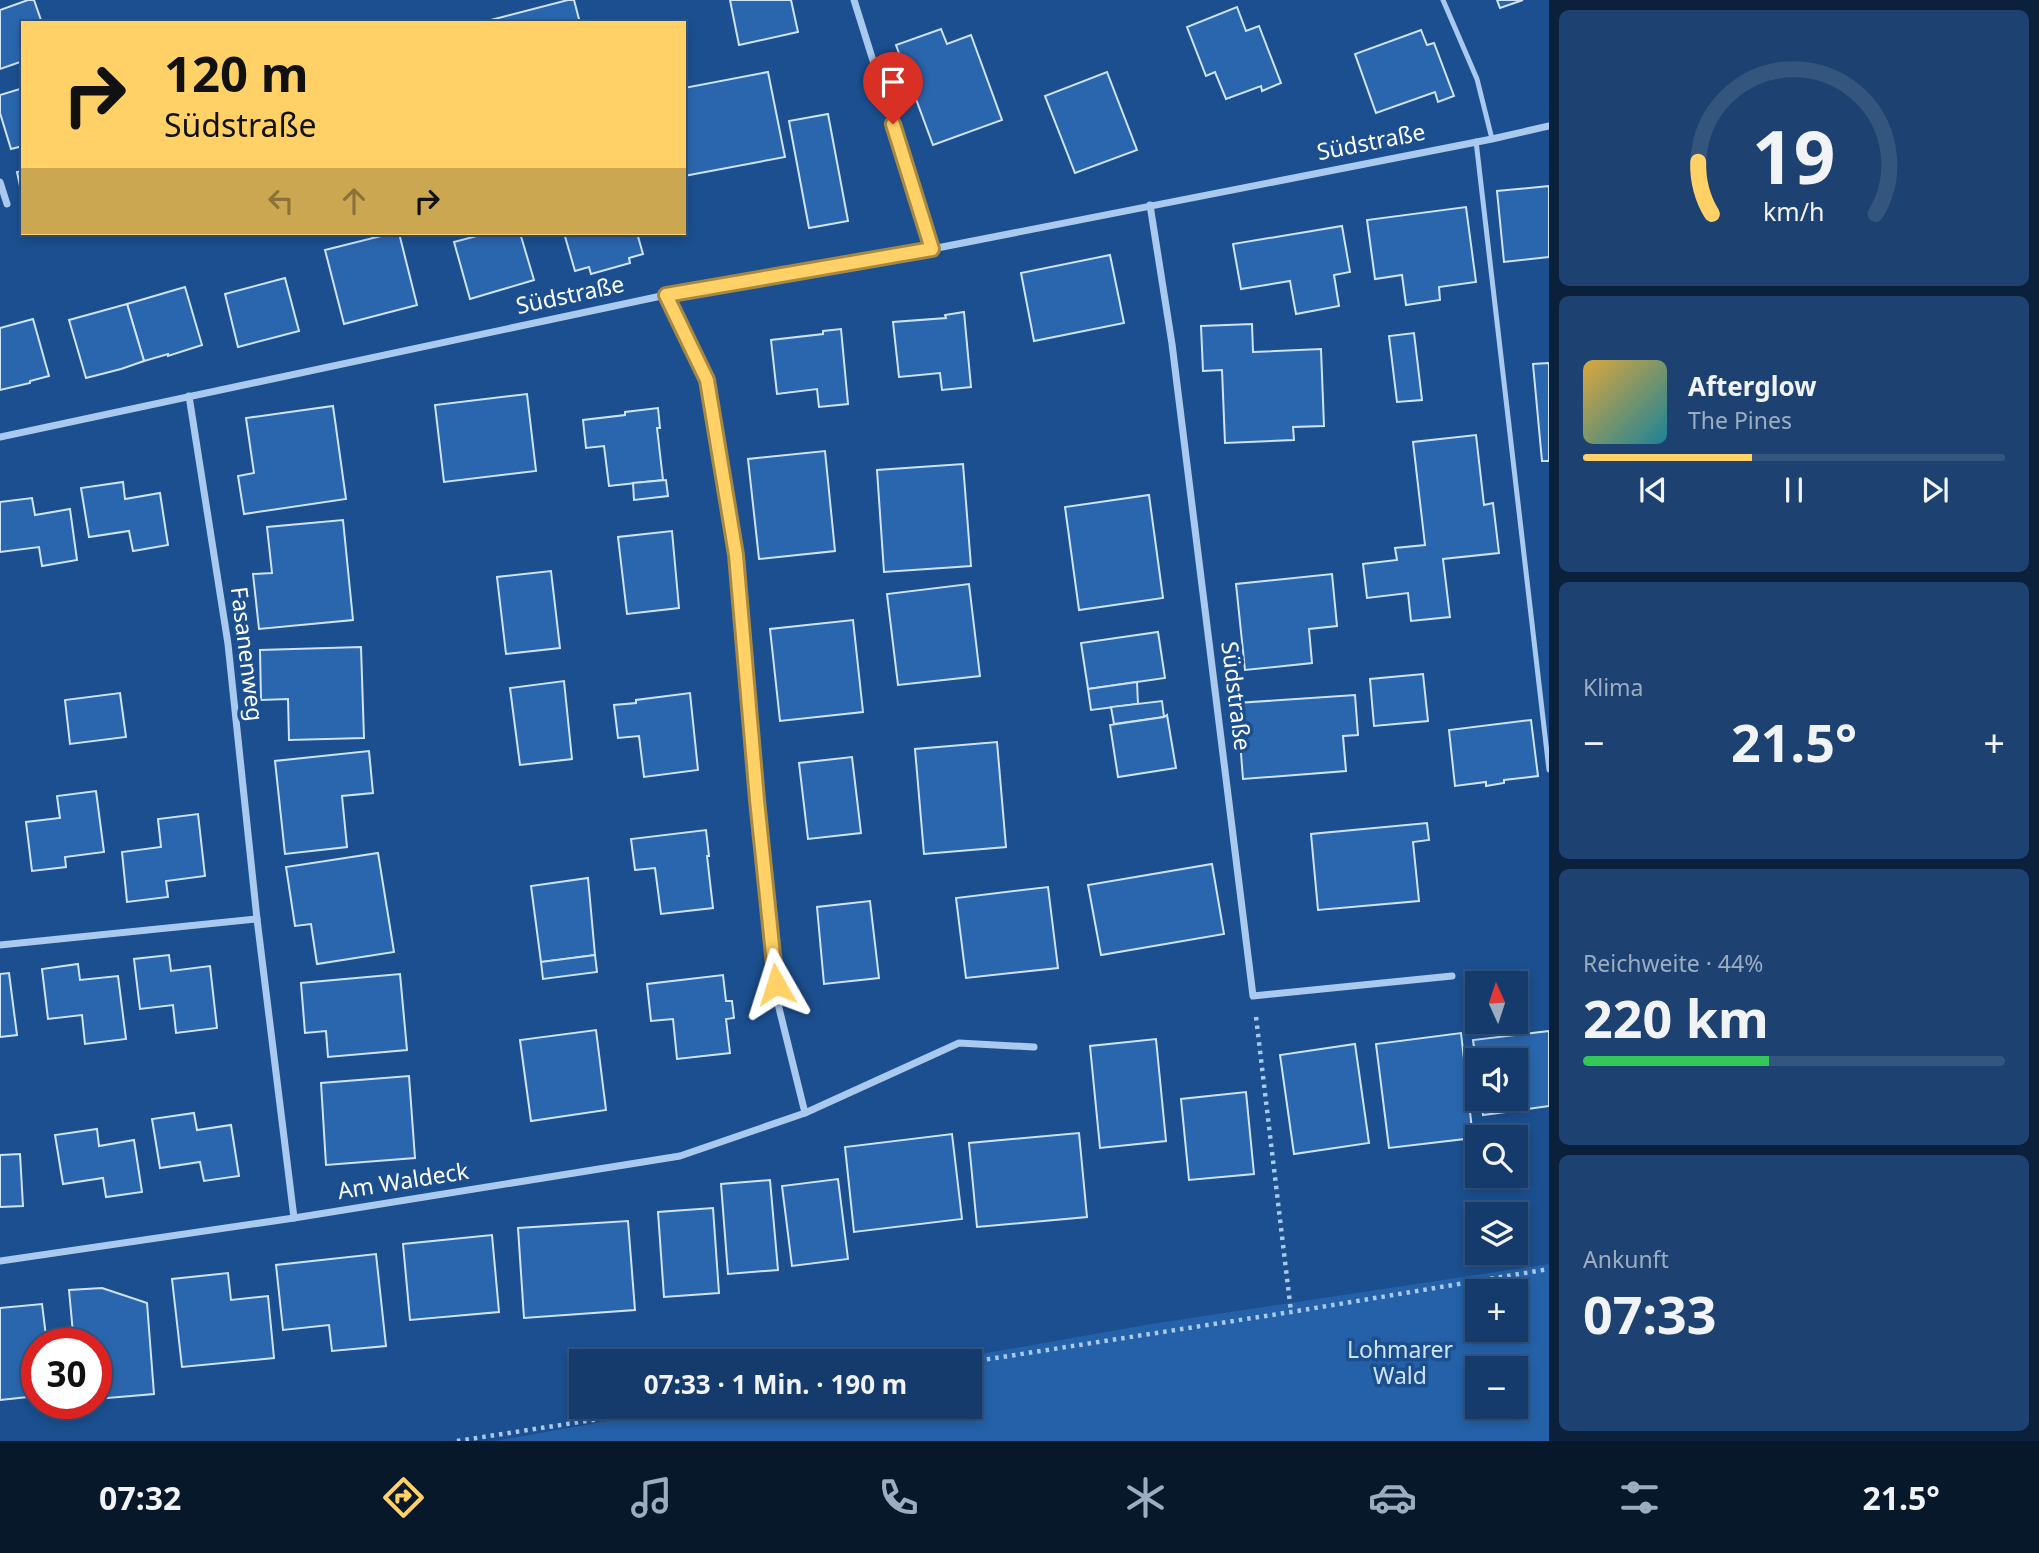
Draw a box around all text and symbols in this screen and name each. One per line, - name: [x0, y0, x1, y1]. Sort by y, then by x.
- text: 120 m: [164, 40, 309, 106]
- icon: right: [49, 49, 140, 140]
- pin: [863, 52, 923, 124]
- icon: arrive: [874, 63, 912, 101]
- text: Südstraße: [164, 103, 317, 146]
- text: 19: [1752, 106, 1836, 205]
- street label: Südstraße: [1314, 115, 1428, 167]
- icon: left: [262, 182, 300, 220]
- icon: ahead: [335, 182, 373, 220]
- icon: right: [408, 182, 446, 220]
- text: km/h: [1763, 194, 1825, 228]
- street label: Südstraße: [513, 267, 627, 321]
- text: Afterglow: [1688, 368, 1816, 404]
- text: The Pines: [1688, 404, 1792, 436]
- icon: previous: [1634, 471, 1672, 509]
- icon: pause: [1775, 471, 1813, 509]
- icon: next: [1916, 471, 1954, 509]
- street label: Fasanenweg: [224, 585, 272, 723]
- street label: Südstraße: [1214, 639, 1260, 752]
- text: Klima: [1583, 671, 1644, 703]
- text: 21.5°: [1731, 706, 1857, 777]
- text: −: [1583, 716, 1605, 768]
- text: +: [1983, 716, 2005, 768]
- position arrow: [739, 947, 813, 1021]
- text: Reichweite · 44%: [1583, 947, 1763, 979]
- north arrow: [1465, 971, 1528, 1034]
- map controls: [1465, 971, 1528, 1419]
- text: 220 km: [1583, 982, 1769, 1053]
- button: sound: [1465, 1048, 1528, 1111]
- button: search: [1465, 1125, 1528, 1188]
- street label: Am Waldeck: [335, 1154, 471, 1206]
- button: layers: [1465, 1202, 1528, 1265]
- text: Ankunft: [1583, 1243, 1669, 1275]
- text: 07:33: [1583, 1278, 1717, 1349]
- button: +: [1465, 1279, 1528, 1342]
- speed limit sign: 30: [21, 1328, 112, 1419]
- park label: Lohmarer Wald: [1347, 1333, 1454, 1391]
- button: −: [1465, 1356, 1528, 1419]
- text: 07:33 · 1 Min. · 190 m: [644, 1366, 907, 1402]
- icon: directions: [379, 1473, 428, 1522]
- icon: music: [627, 1473, 676, 1522]
- icon: phone: [874, 1473, 923, 1522]
- icon: climate: [1121, 1473, 1170, 1522]
- icon: car: [1368, 1473, 1417, 1522]
- icon: filters: [1615, 1473, 1664, 1522]
- text: 07:32: [99, 1476, 181, 1519]
- text: 21.5°: [1862, 1476, 1940, 1519]

